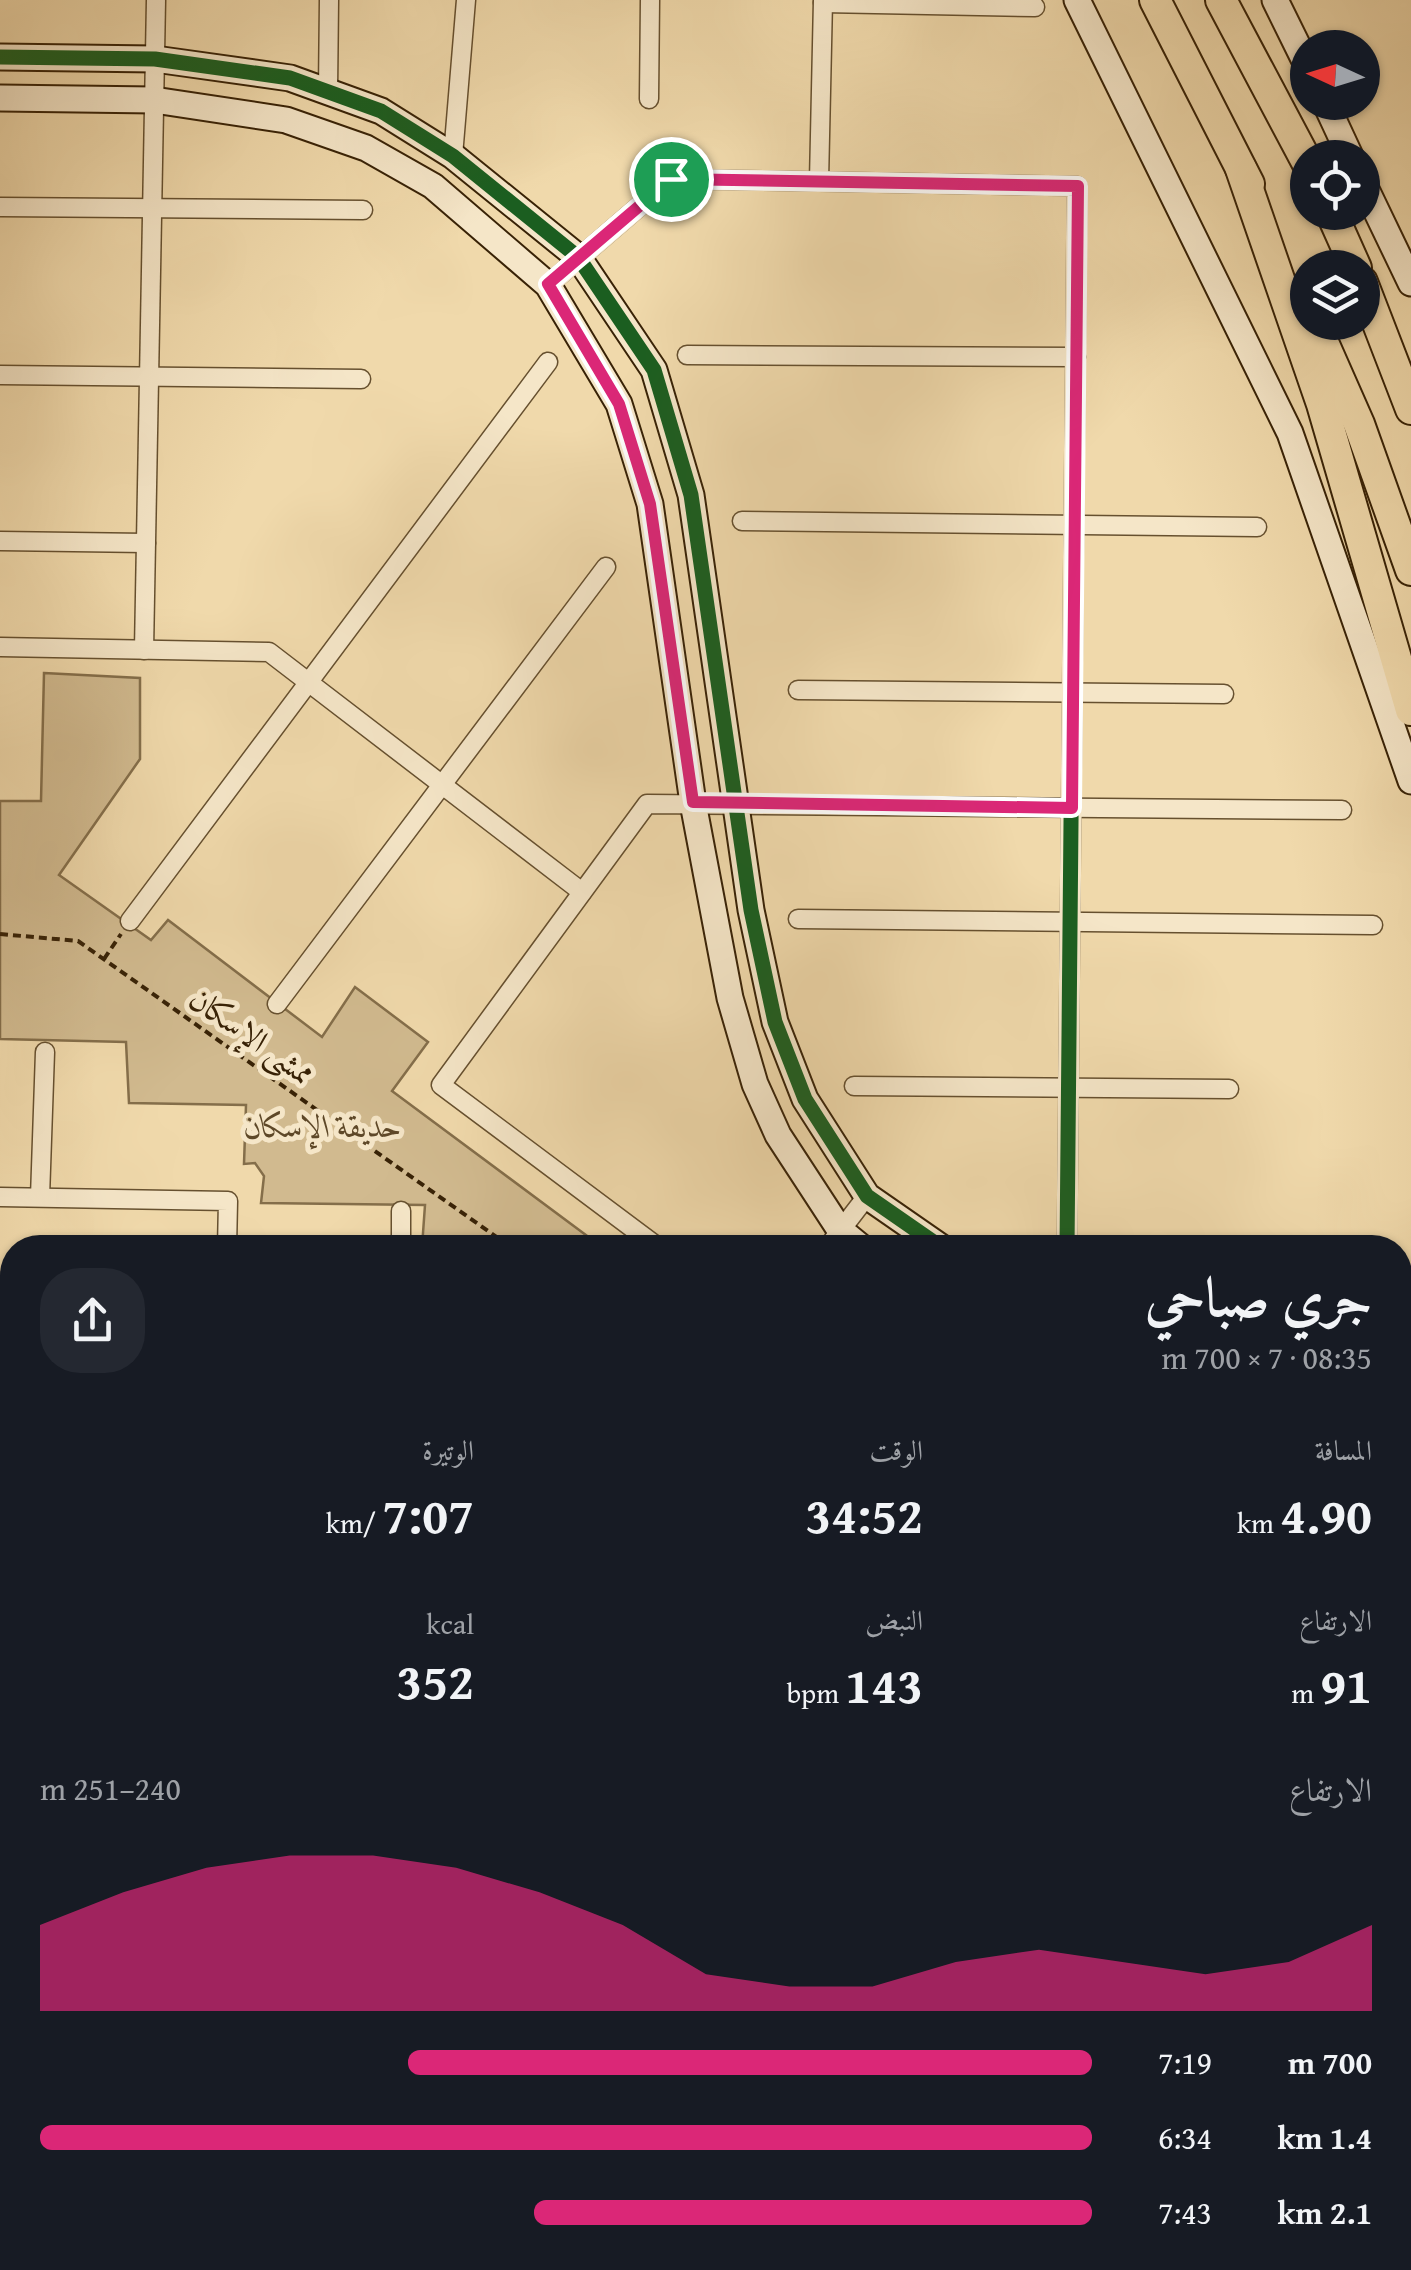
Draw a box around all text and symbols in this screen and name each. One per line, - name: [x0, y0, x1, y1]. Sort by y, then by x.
- north arrow: [1290, 30, 1380, 120]
- map controls: [1290, 30, 1380, 340]
- pin: [629, 137, 714, 222]
- button: locate: [1290, 140, 1380, 230]
- icon: arrive: [644, 152, 699, 207]
- button: layers: [1290, 250, 1380, 340]
- street label: ممشى الإسكان: [179, 975, 325, 1097]
- park label: حديقة الإسكان: [244, 1102, 402, 1150]
- text: جري صباحي: [1145, 1256, 1372, 1336]
- button: share: [40, 1268, 145, 1373]
- text: 08:35 · 7 × 700 m: [1161, 1334, 1372, 1381]
- text: الوتيرة: [422, 1429, 474, 1470]
- text: الوقت: [869, 1429, 923, 1470]
- text: المسافة: [1315, 1429, 1372, 1470]
- text: 7:07: [382, 1478, 474, 1551]
- text: 34:52: [805, 1478, 923, 1551]
- text: 4.90: [1280, 1478, 1372, 1551]
- text: /km: [326, 1502, 382, 1543]
- text: km: [1237, 1502, 1280, 1543]
- text: النبض: [865, 1599, 923, 1640]
- text: الارتفاع: [1299, 1599, 1372, 1640]
- text: kcal: [426, 1603, 474, 1644]
- text: 352: [396, 1644, 474, 1717]
- text: 143: [845, 1648, 923, 1721]
- text: 91: [1320, 1648, 1372, 1721]
- text: bpm: [787, 1672, 845, 1713]
- text: m: [1291, 1672, 1320, 1713]
- text: 240–251 m: [40, 1765, 181, 1812]
- text: الارتفاع: [1289, 1766, 1372, 1813]
- text: 7:19: [1158, 2039, 1212, 2086]
- text: 700 m: [1288, 2039, 1372, 2086]
- text: 6:34: [1158, 2114, 1212, 2161]
- text: 1.4 km: [1277, 2114, 1372, 2161]
- text: 7:43: [1158, 2189, 1212, 2236]
- text: 2.1 km: [1277, 2189, 1372, 2236]

